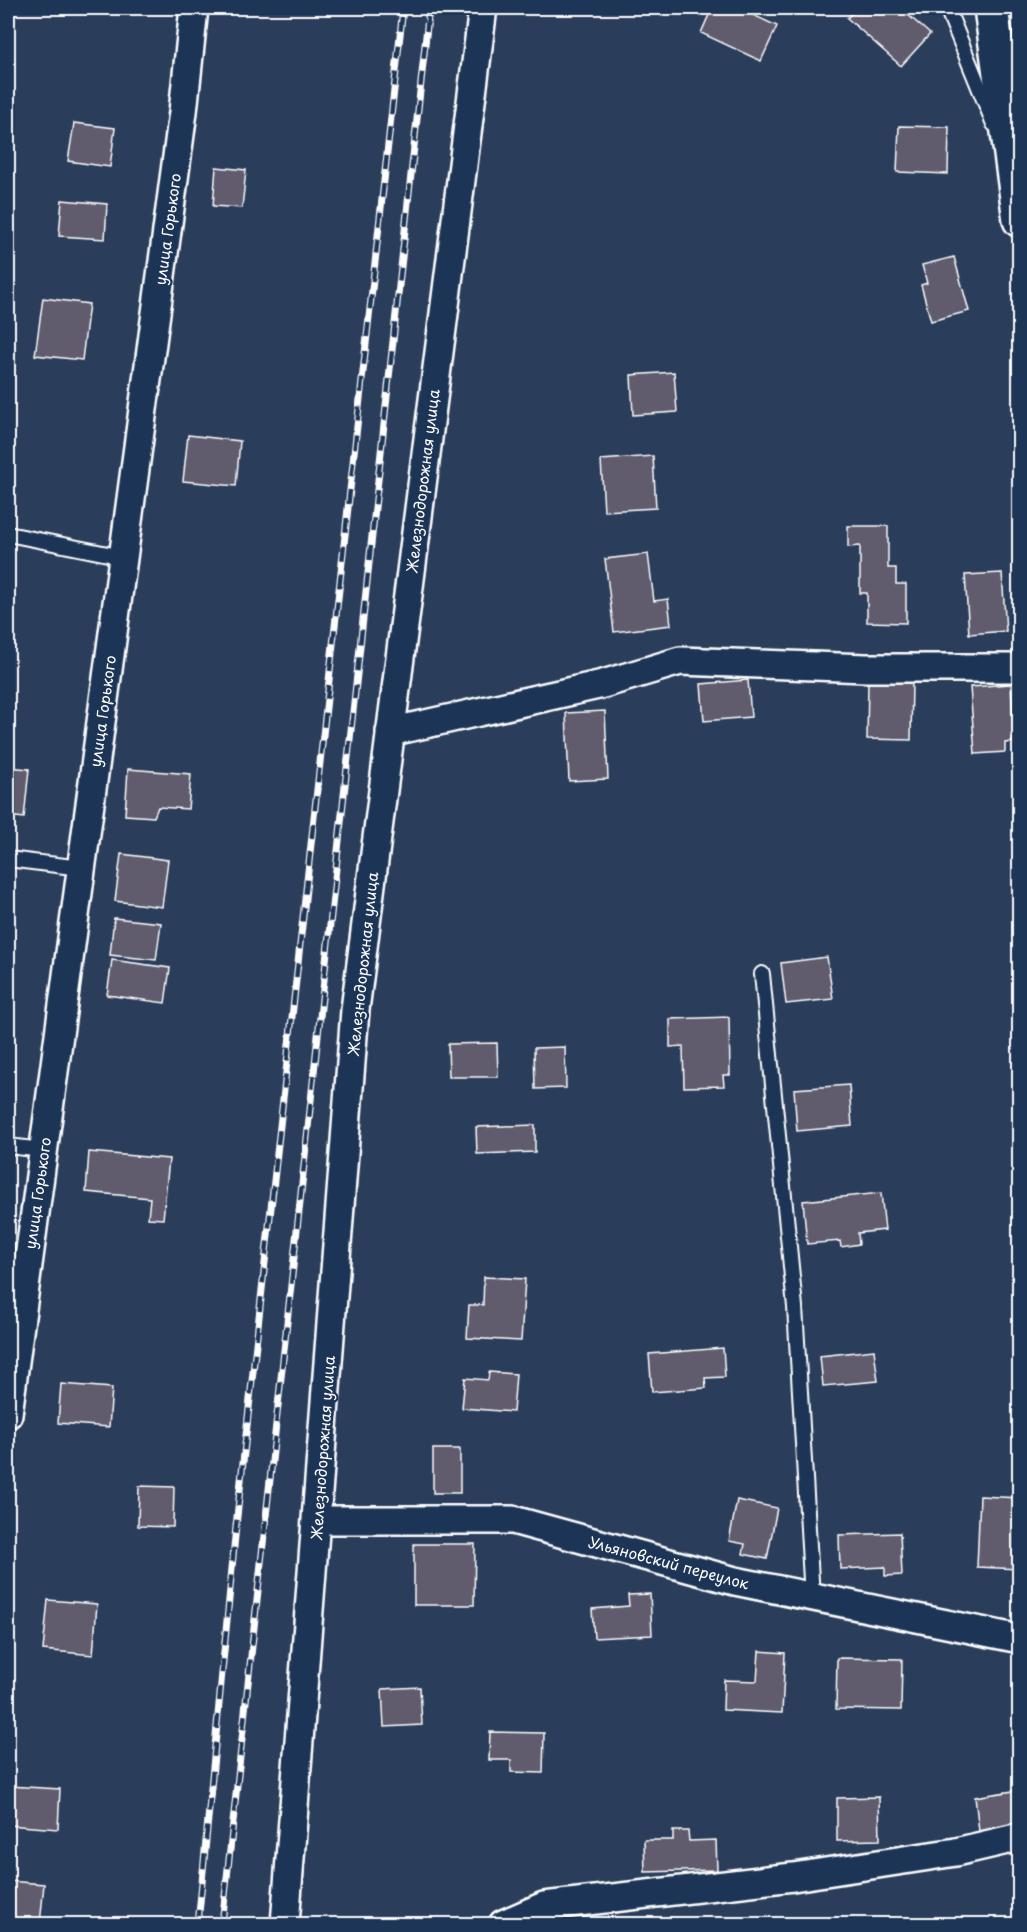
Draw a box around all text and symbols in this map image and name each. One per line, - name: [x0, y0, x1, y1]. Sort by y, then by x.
- street label: улица Горького: [148, 171, 186, 287]
- street label: Железнодорожная улица: [399, 387, 445, 574]
- street label: улица Горького: [83, 653, 121, 769]
- street label: Железнодорожная улица: [341, 870, 383, 1057]
- street label: улица Горького: [18, 1135, 56, 1251]
- street label: Железнодорожная улица: [304, 1354, 340, 1541]
- street label: Ульяновский переулок: [586, 1530, 752, 1594]

